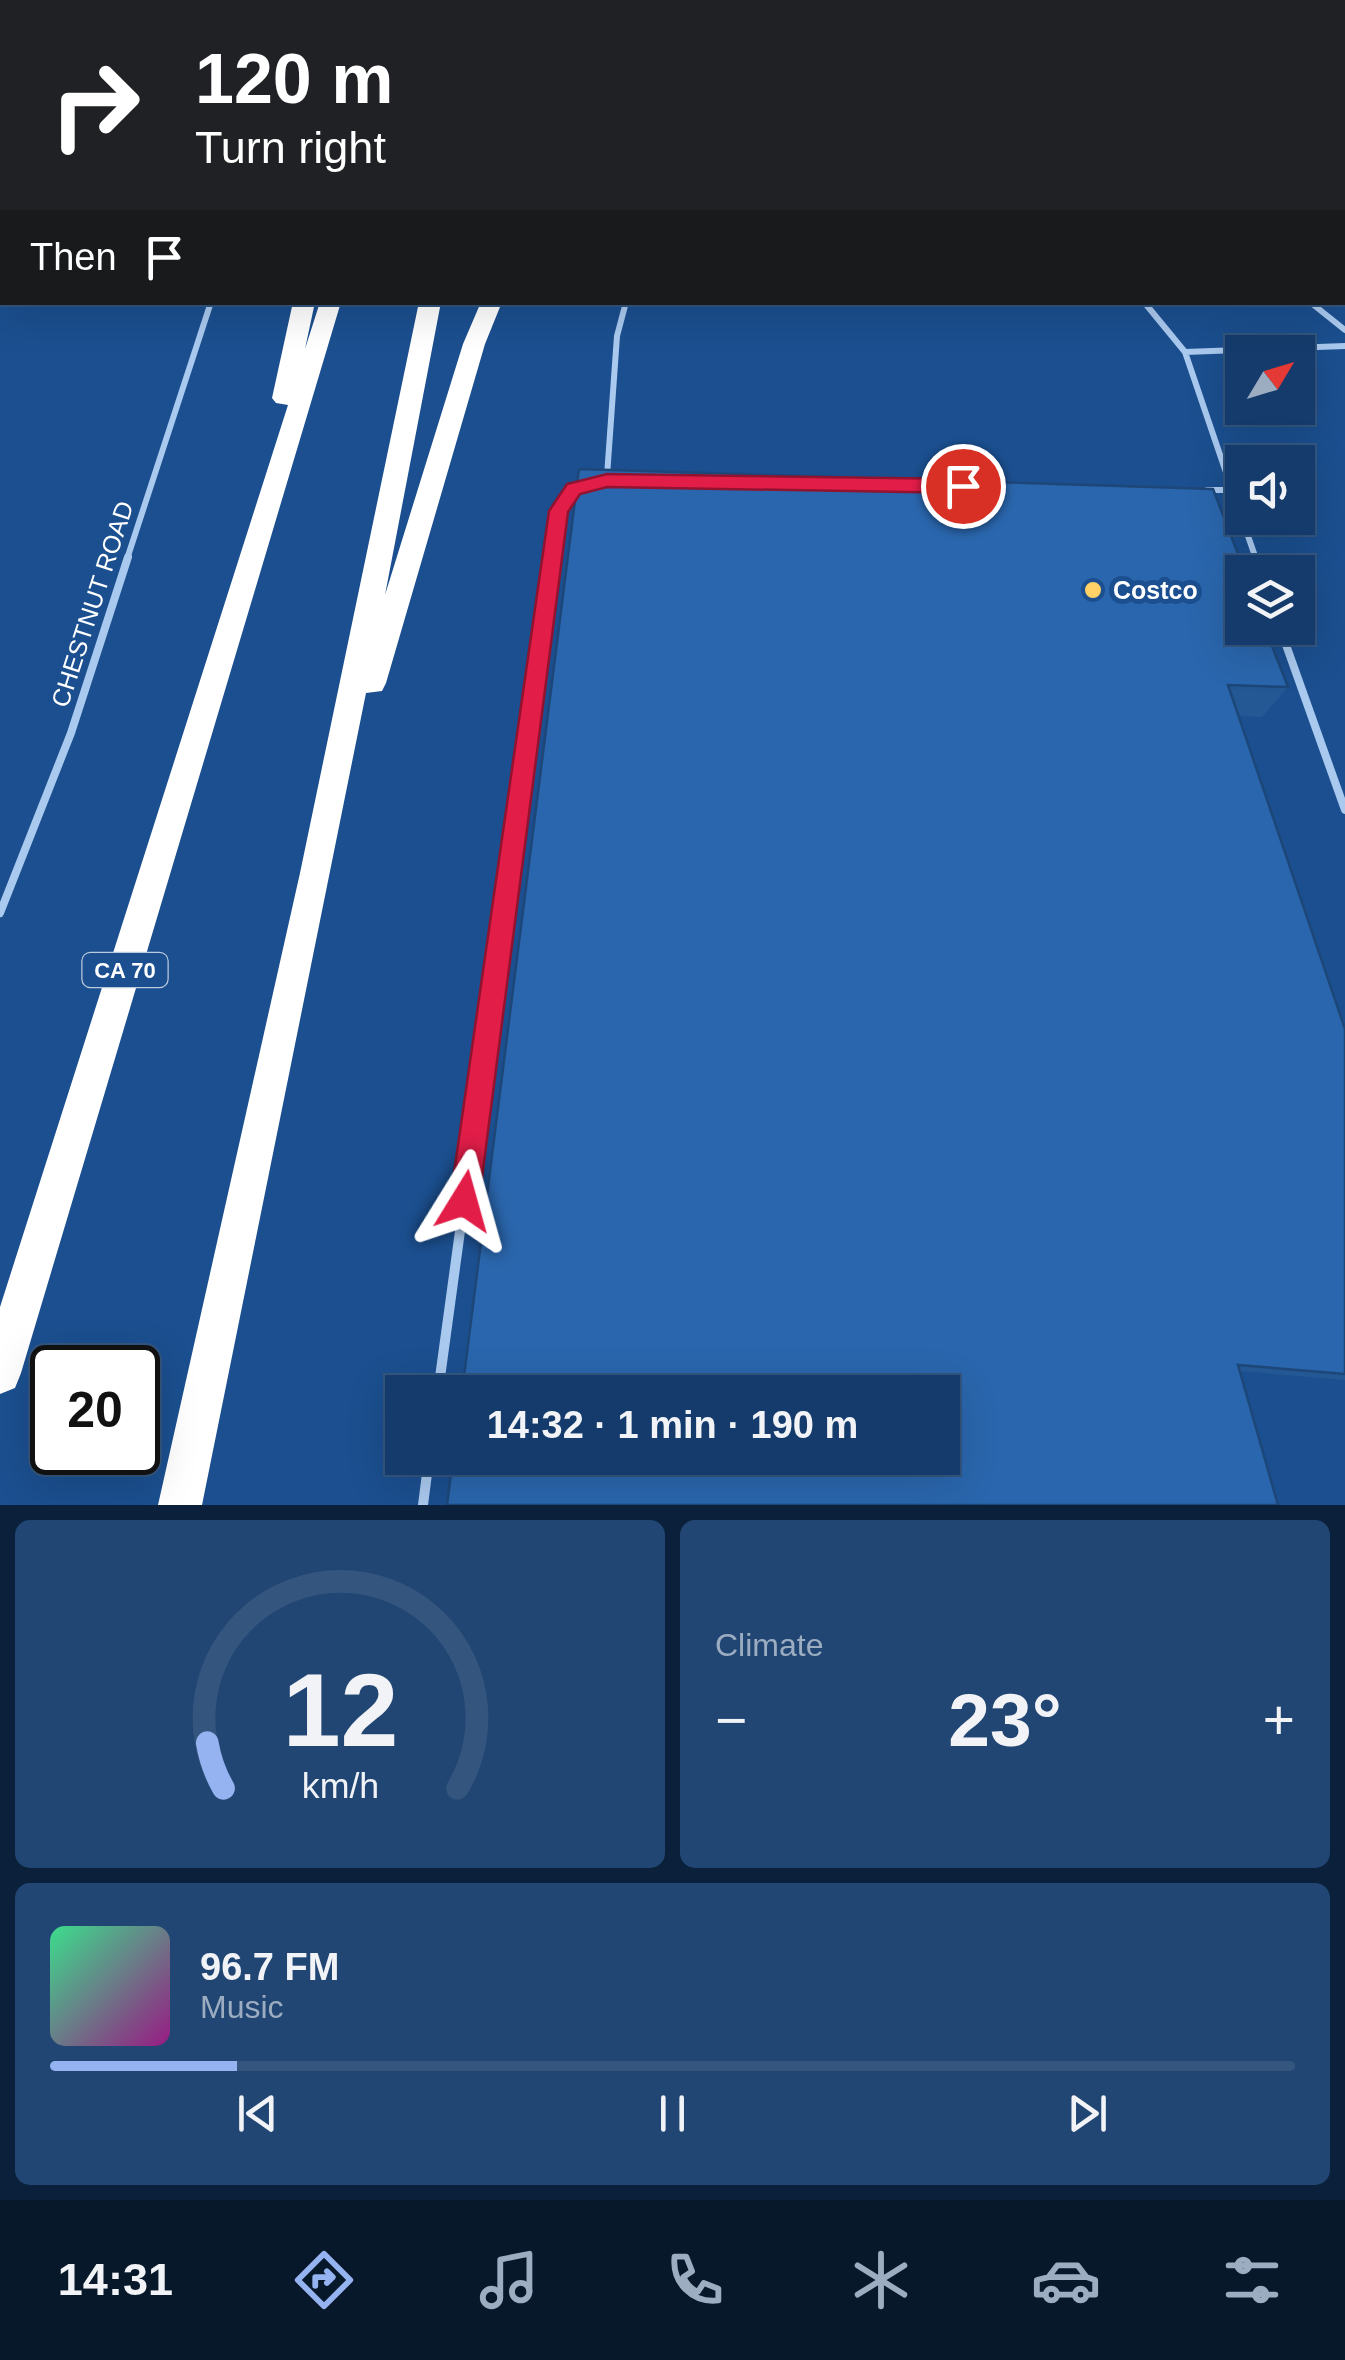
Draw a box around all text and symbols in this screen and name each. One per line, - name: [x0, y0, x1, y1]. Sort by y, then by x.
- icon: right: [30, 40, 160, 170]
- text: 120 m: [195, 40, 393, 118]
- text: Turn right: [195, 122, 386, 173]
- icon: arrive: [137, 230, 192, 285]
- text: Then: [30, 236, 117, 278]
- north arrow: [1225, 335, 1315, 425]
- map controls: [1225, 335, 1315, 645]
- pin: [921, 444, 1006, 529]
- button: sound: [1225, 445, 1315, 535]
- icon: arrive: [936, 459, 991, 514]
- street label: CHESTNUT ROAD: [45, 498, 139, 710]
- button: layers: [1225, 555, 1315, 645]
- place label: Costco: [1113, 576, 1198, 604]
- marker: Costco: [1082, 579, 1104, 601]
- road number: CA 70: [82, 953, 168, 987]
- position arrow: [412, 1149, 516, 1253]
- speed limit sign: 20: [30, 1345, 160, 1475]
- text: 14:32 · 1 min · 190 m: [487, 1404, 858, 1446]
- text: Climate: [715, 1627, 823, 1663]
- text: 12: [282, 1652, 398, 1768]
- text: 23°: [948, 1678, 1062, 1762]
- text: −: [715, 1689, 747, 1751]
- text: +: [1263, 1689, 1295, 1751]
- text: km/h: [301, 1766, 379, 1806]
- text: 96.7 FM: [200, 1946, 339, 1988]
- text: Music: [200, 1989, 284, 2025]
- icon: previous: [230, 2086, 285, 2141]
- icon: pause: [645, 2086, 700, 2141]
- icon: next: [1060, 2086, 1115, 2141]
- icon: directions: [289, 2245, 359, 2315]
- icon: music: [474, 2245, 544, 2315]
- icon: phone: [660, 2245, 730, 2315]
- icon: climate: [846, 2245, 916, 2315]
- icon: car: [1031, 2245, 1101, 2315]
- icon: filters: [1217, 2245, 1287, 2315]
- text: 14:31: [58, 2254, 173, 2305]

